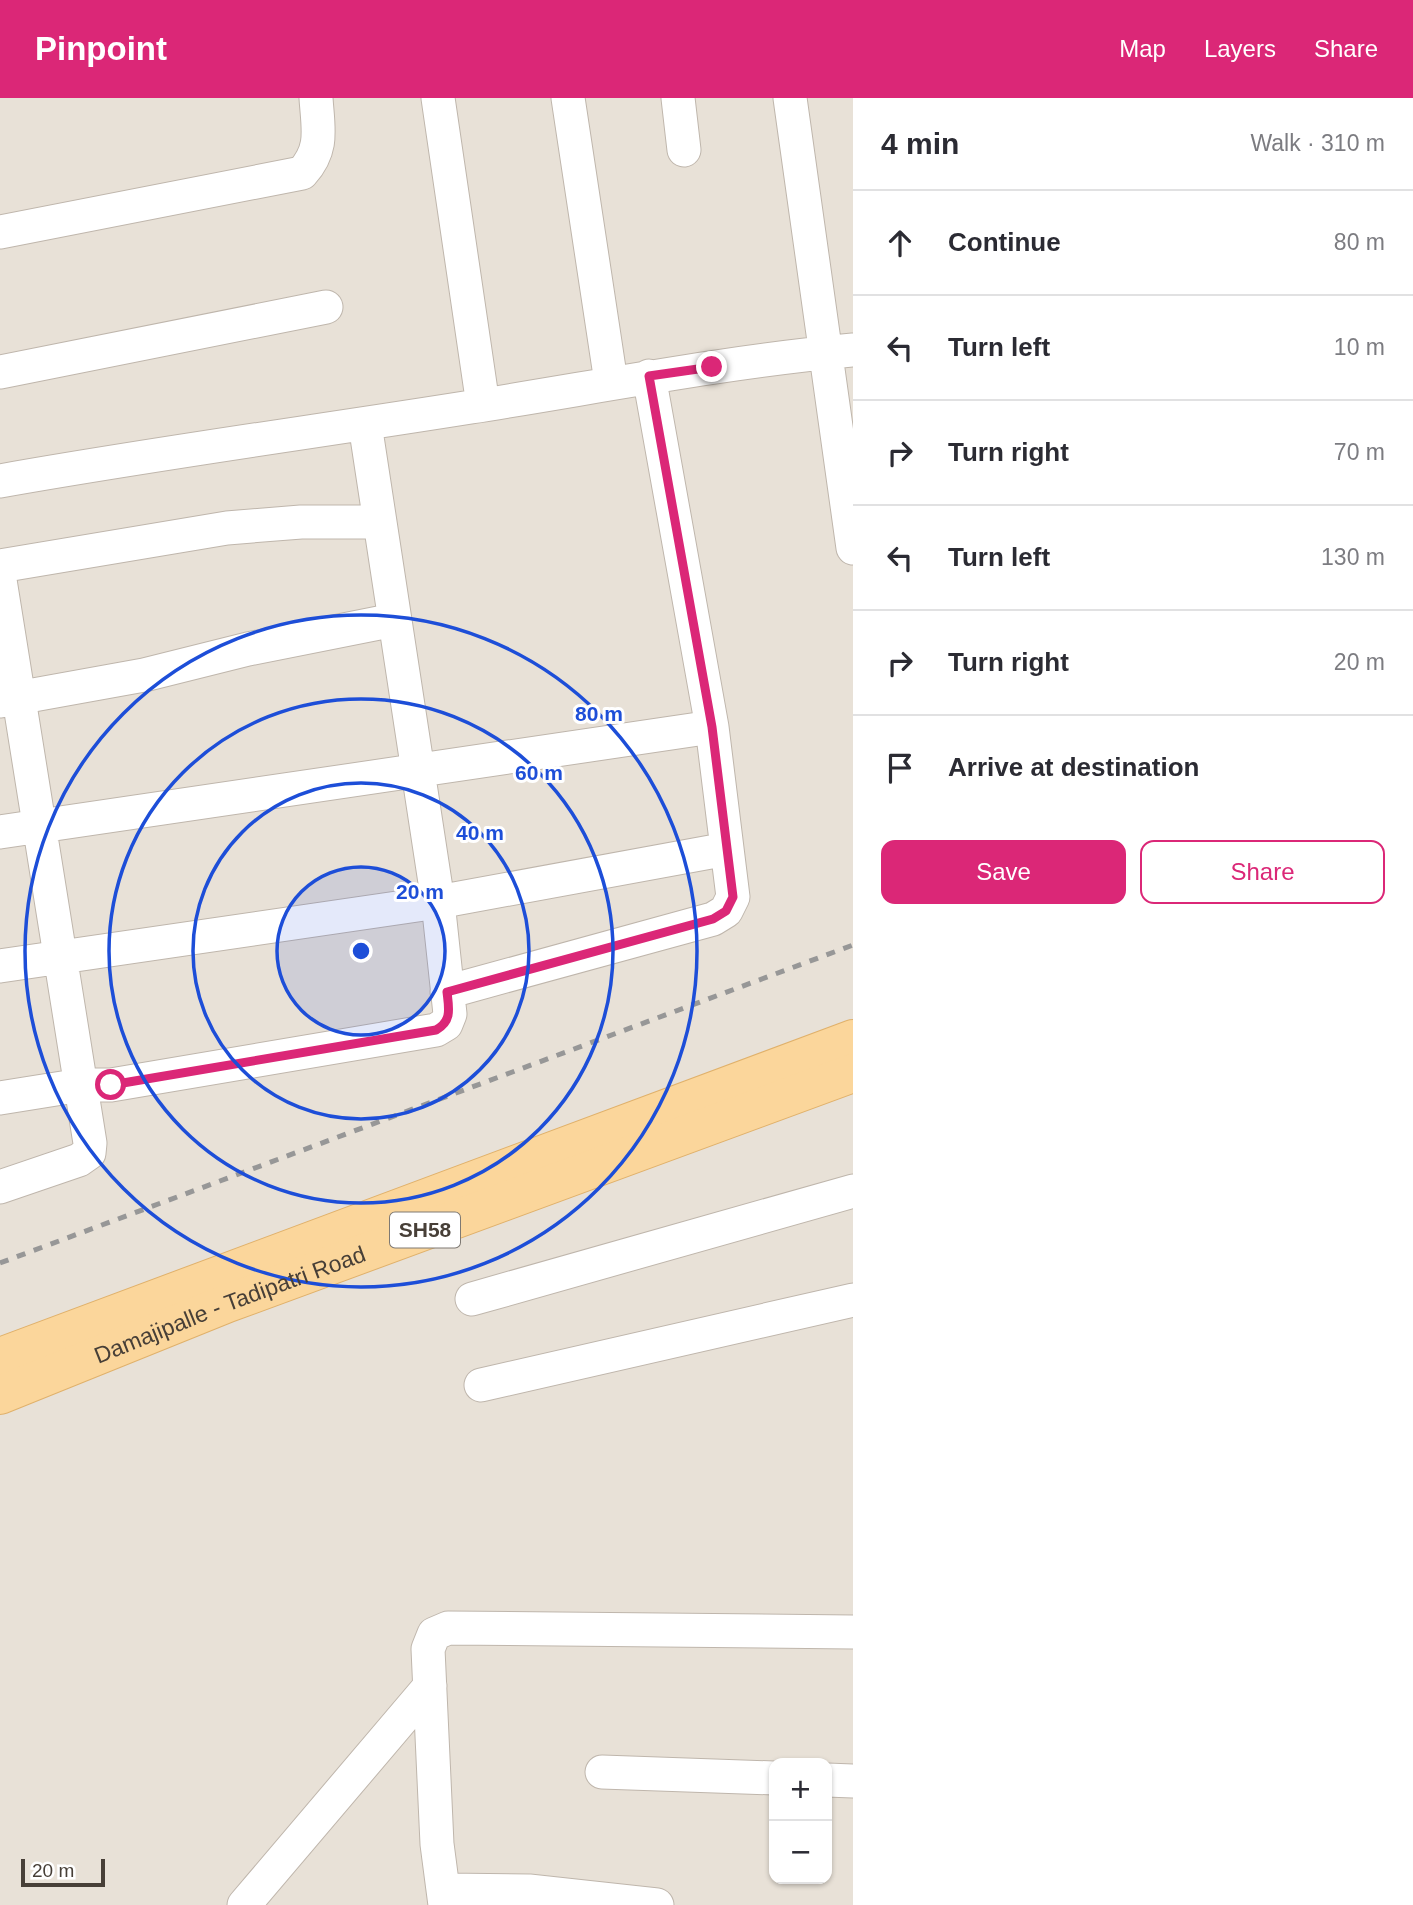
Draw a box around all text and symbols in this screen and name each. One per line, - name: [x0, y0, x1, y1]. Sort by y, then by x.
- text: Pinpoint: [35, 30, 167, 67]
- text: Map: [1119, 35, 1166, 62]
- text: Layers: [1204, 35, 1276, 62]
- text: Share: [1314, 35, 1378, 62]
- text: 4 min: [881, 127, 959, 160]
- text: Walk · 310 m: [1250, 130, 1385, 156]
- icon: ahead: [881, 224, 919, 262]
- text: Continue: [948, 227, 1061, 257]
- text: 80 m: [1334, 229, 1385, 255]
- icon: left: [881, 329, 919, 367]
- text: Turn left: [948, 332, 1050, 362]
- text: 10 m: [1334, 334, 1385, 360]
- route end: [696, 351, 727, 382]
- icon: right: [881, 434, 919, 472]
- text: Turn right: [948, 437, 1069, 467]
- text: 70 m: [1334, 439, 1385, 465]
- icon: left: [881, 539, 919, 577]
- text: Turn left: [948, 542, 1050, 572]
- text: 130 m: [1321, 544, 1385, 570]
- icon: right: [881, 644, 919, 682]
- text: Turn right: [948, 647, 1069, 677]
- text: 20 m: [1334, 649, 1385, 675]
- text: 80 m: [575, 702, 623, 725]
- icon: arrive: [881, 749, 919, 787]
- text: Arrive at destination: [948, 752, 1199, 782]
- text: 60 m: [515, 761, 563, 784]
- text: 40 m: [456, 821, 504, 844]
- button: Save: [881, 840, 1126, 904]
- button: Share: [1140, 840, 1385, 904]
- text: 20 m: [396, 880, 444, 903]
- centre of rings: [349, 939, 373, 963]
- route start: [95, 1069, 126, 1100]
- road number: SH58: [390, 1212, 460, 1248]
- street label: Damajipalle - Tadipatri Road: [90, 1241, 369, 1369]
- map controls: [769, 1758, 832, 1884]
- button: +: [769, 1758, 832, 1821]
- button: −: [769, 1821, 832, 1884]
- scale bar: [21, 1856, 105, 1888]
- text: 20 m: [32, 1860, 74, 1881]

